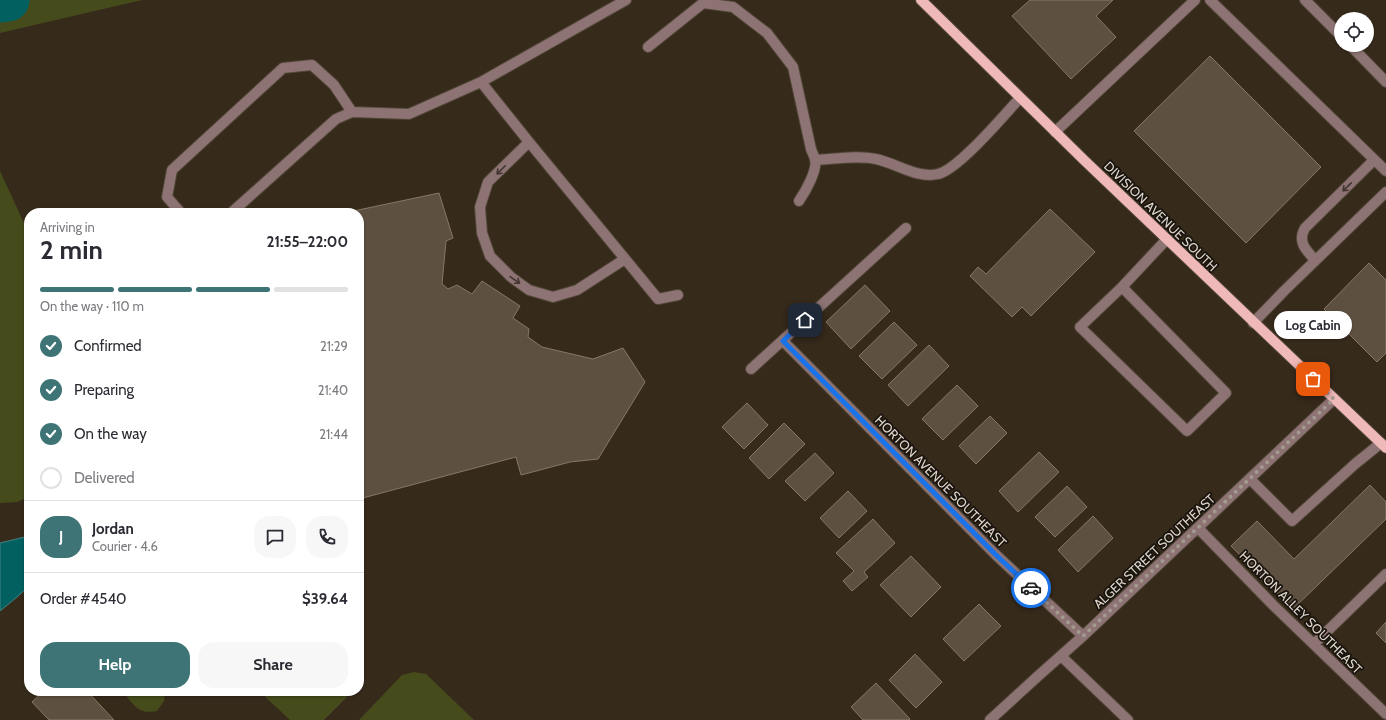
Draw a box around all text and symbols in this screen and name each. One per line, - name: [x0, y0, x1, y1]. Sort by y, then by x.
- map controls: [1334, 12, 1374, 52]
- button: locate: [1334, 12, 1374, 52]
- street label: DIVISION AVENUE SOUTH: [1101, 158, 1221, 274]
- one-way arrow: [496, 165, 506, 175]
- one-way arrow: [1342, 182, 1352, 192]
- text: Arriving in: [40, 219, 95, 235]
- text: 21:55–22:00: [267, 233, 348, 251]
- text: 2 min: [40, 234, 103, 266]
- one-way arrow: [510, 276, 521, 284]
- text: On the way · 110 m: [40, 298, 144, 314]
- pin: [788, 303, 822, 337]
- icon: home: [794, 309, 816, 331]
- callout: Log Cabin: [1274, 311, 1352, 339]
- text: Log Cabin: [1285, 317, 1341, 333]
- icon: check: [40, 335, 62, 357]
- text: Confirmed: [74, 337, 142, 355]
- text: 21:29: [320, 338, 348, 354]
- pin: [1296, 362, 1330, 396]
- icon: bag: [1302, 368, 1324, 390]
- icon: check: [40, 379, 62, 401]
- text: Preparing: [74, 381, 134, 399]
- text: 21:40: [318, 382, 348, 398]
- street label: HORTON AVENUE SOUTHEAST: [872, 412, 1010, 550]
- icon: check: [40, 423, 62, 445]
- text: On the way: [74, 425, 147, 443]
- text: 21:44: [319, 426, 348, 442]
- text: Delivered: [74, 469, 135, 487]
- street label: ALGER STREET SOUTHEAST: [1090, 490, 1218, 612]
- button: chat: [254, 516, 296, 558]
- button: phone: [306, 516, 348, 558]
- text: Jordan: [92, 520, 134, 538]
- text: J: [59, 528, 63, 546]
- text: Courier · 4.6: [92, 538, 158, 554]
- street label: HORTON ALLEY SOUTHEAST: [1236, 547, 1366, 677]
- courier: [1011, 568, 1051, 608]
- icon: car: [1020, 577, 1042, 599]
- text: Order #4540: [40, 590, 127, 608]
- text: $39.64: [302, 590, 348, 608]
- button: Help: [40, 642, 190, 688]
- button: Share: [198, 642, 348, 688]

